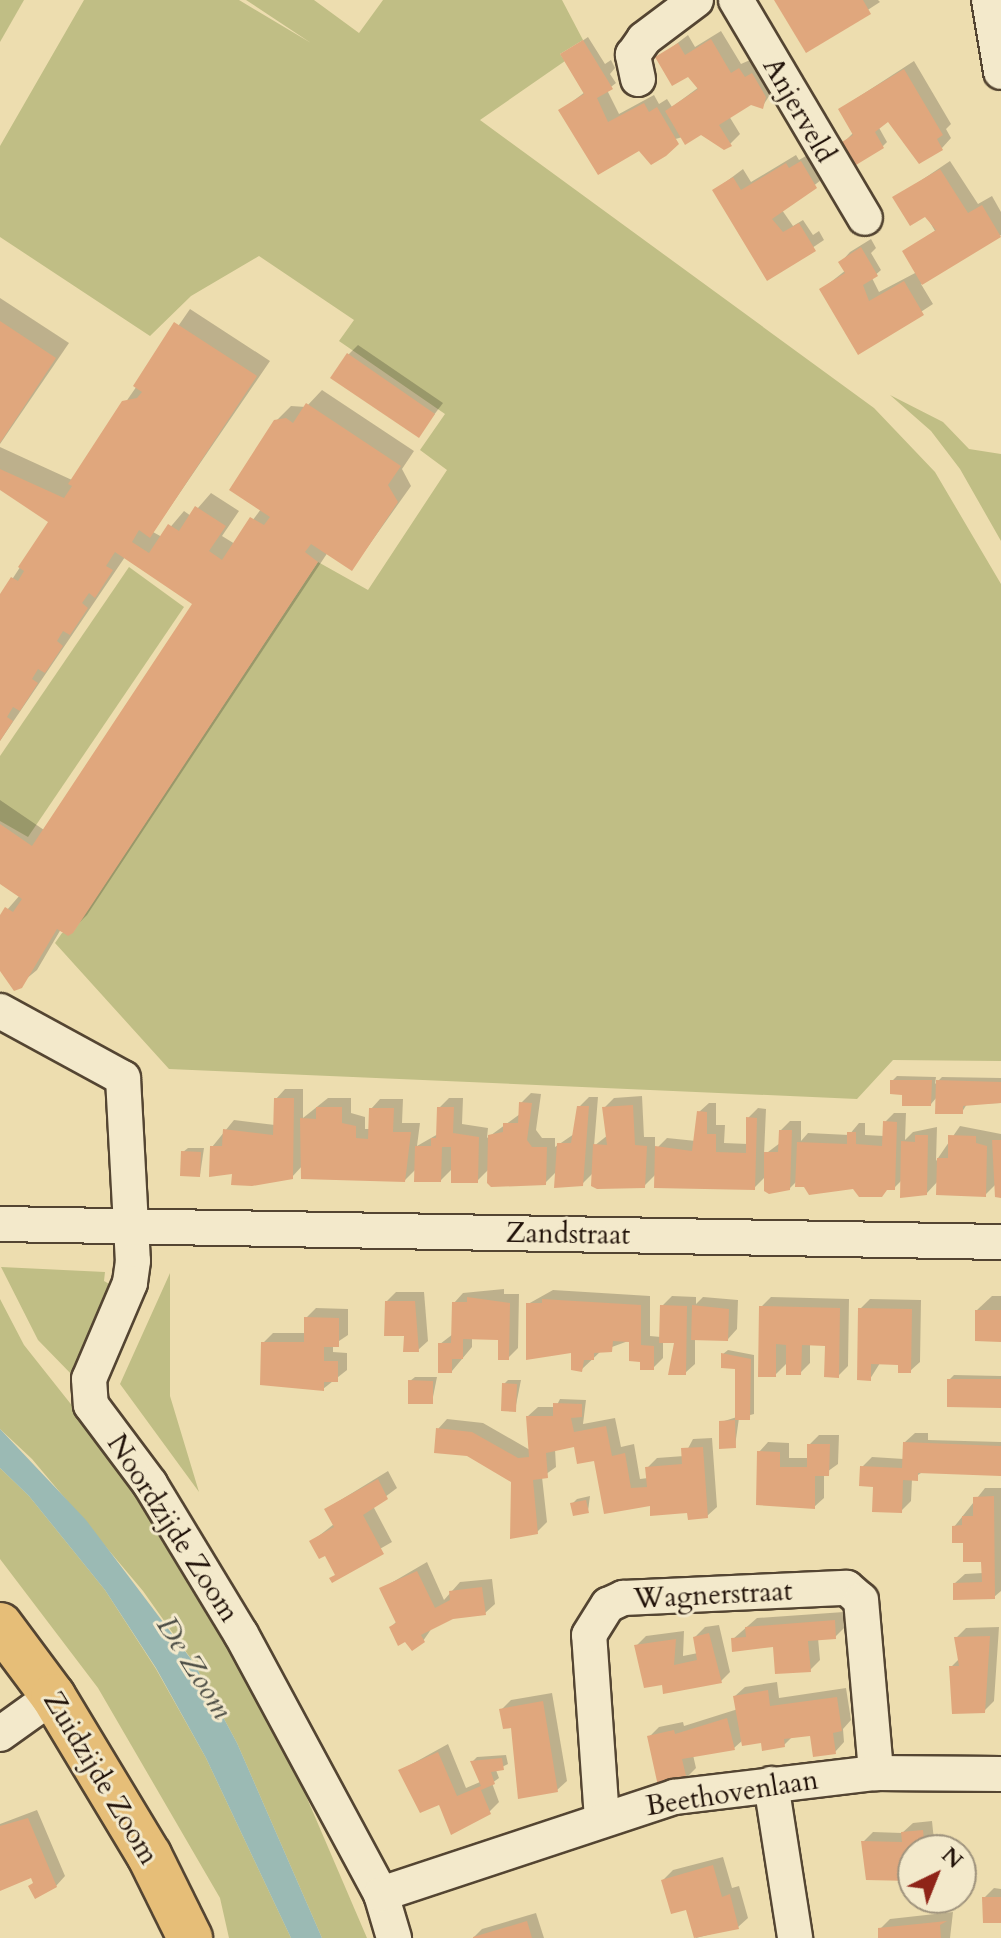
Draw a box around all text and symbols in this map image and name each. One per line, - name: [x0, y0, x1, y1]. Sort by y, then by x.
- street label: Anjerveld: [756, 52, 842, 168]
- street label: Zandstraat: [506, 1216, 630, 1252]
- street label: Noordzijde Zoom: [100, 1428, 246, 1628]
- street label: Wagnerstraat: [633, 1574, 793, 1616]
- water label: De Zoom: [148, 1610, 240, 1726]
- street label: Zuidzijde Zoom: [36, 1686, 166, 1870]
- street label: Beethovenlaan: [644, 1763, 820, 1823]
- north arrow: [897, 1834, 977, 1914]
- text: N: [935, 1840, 969, 1875]

